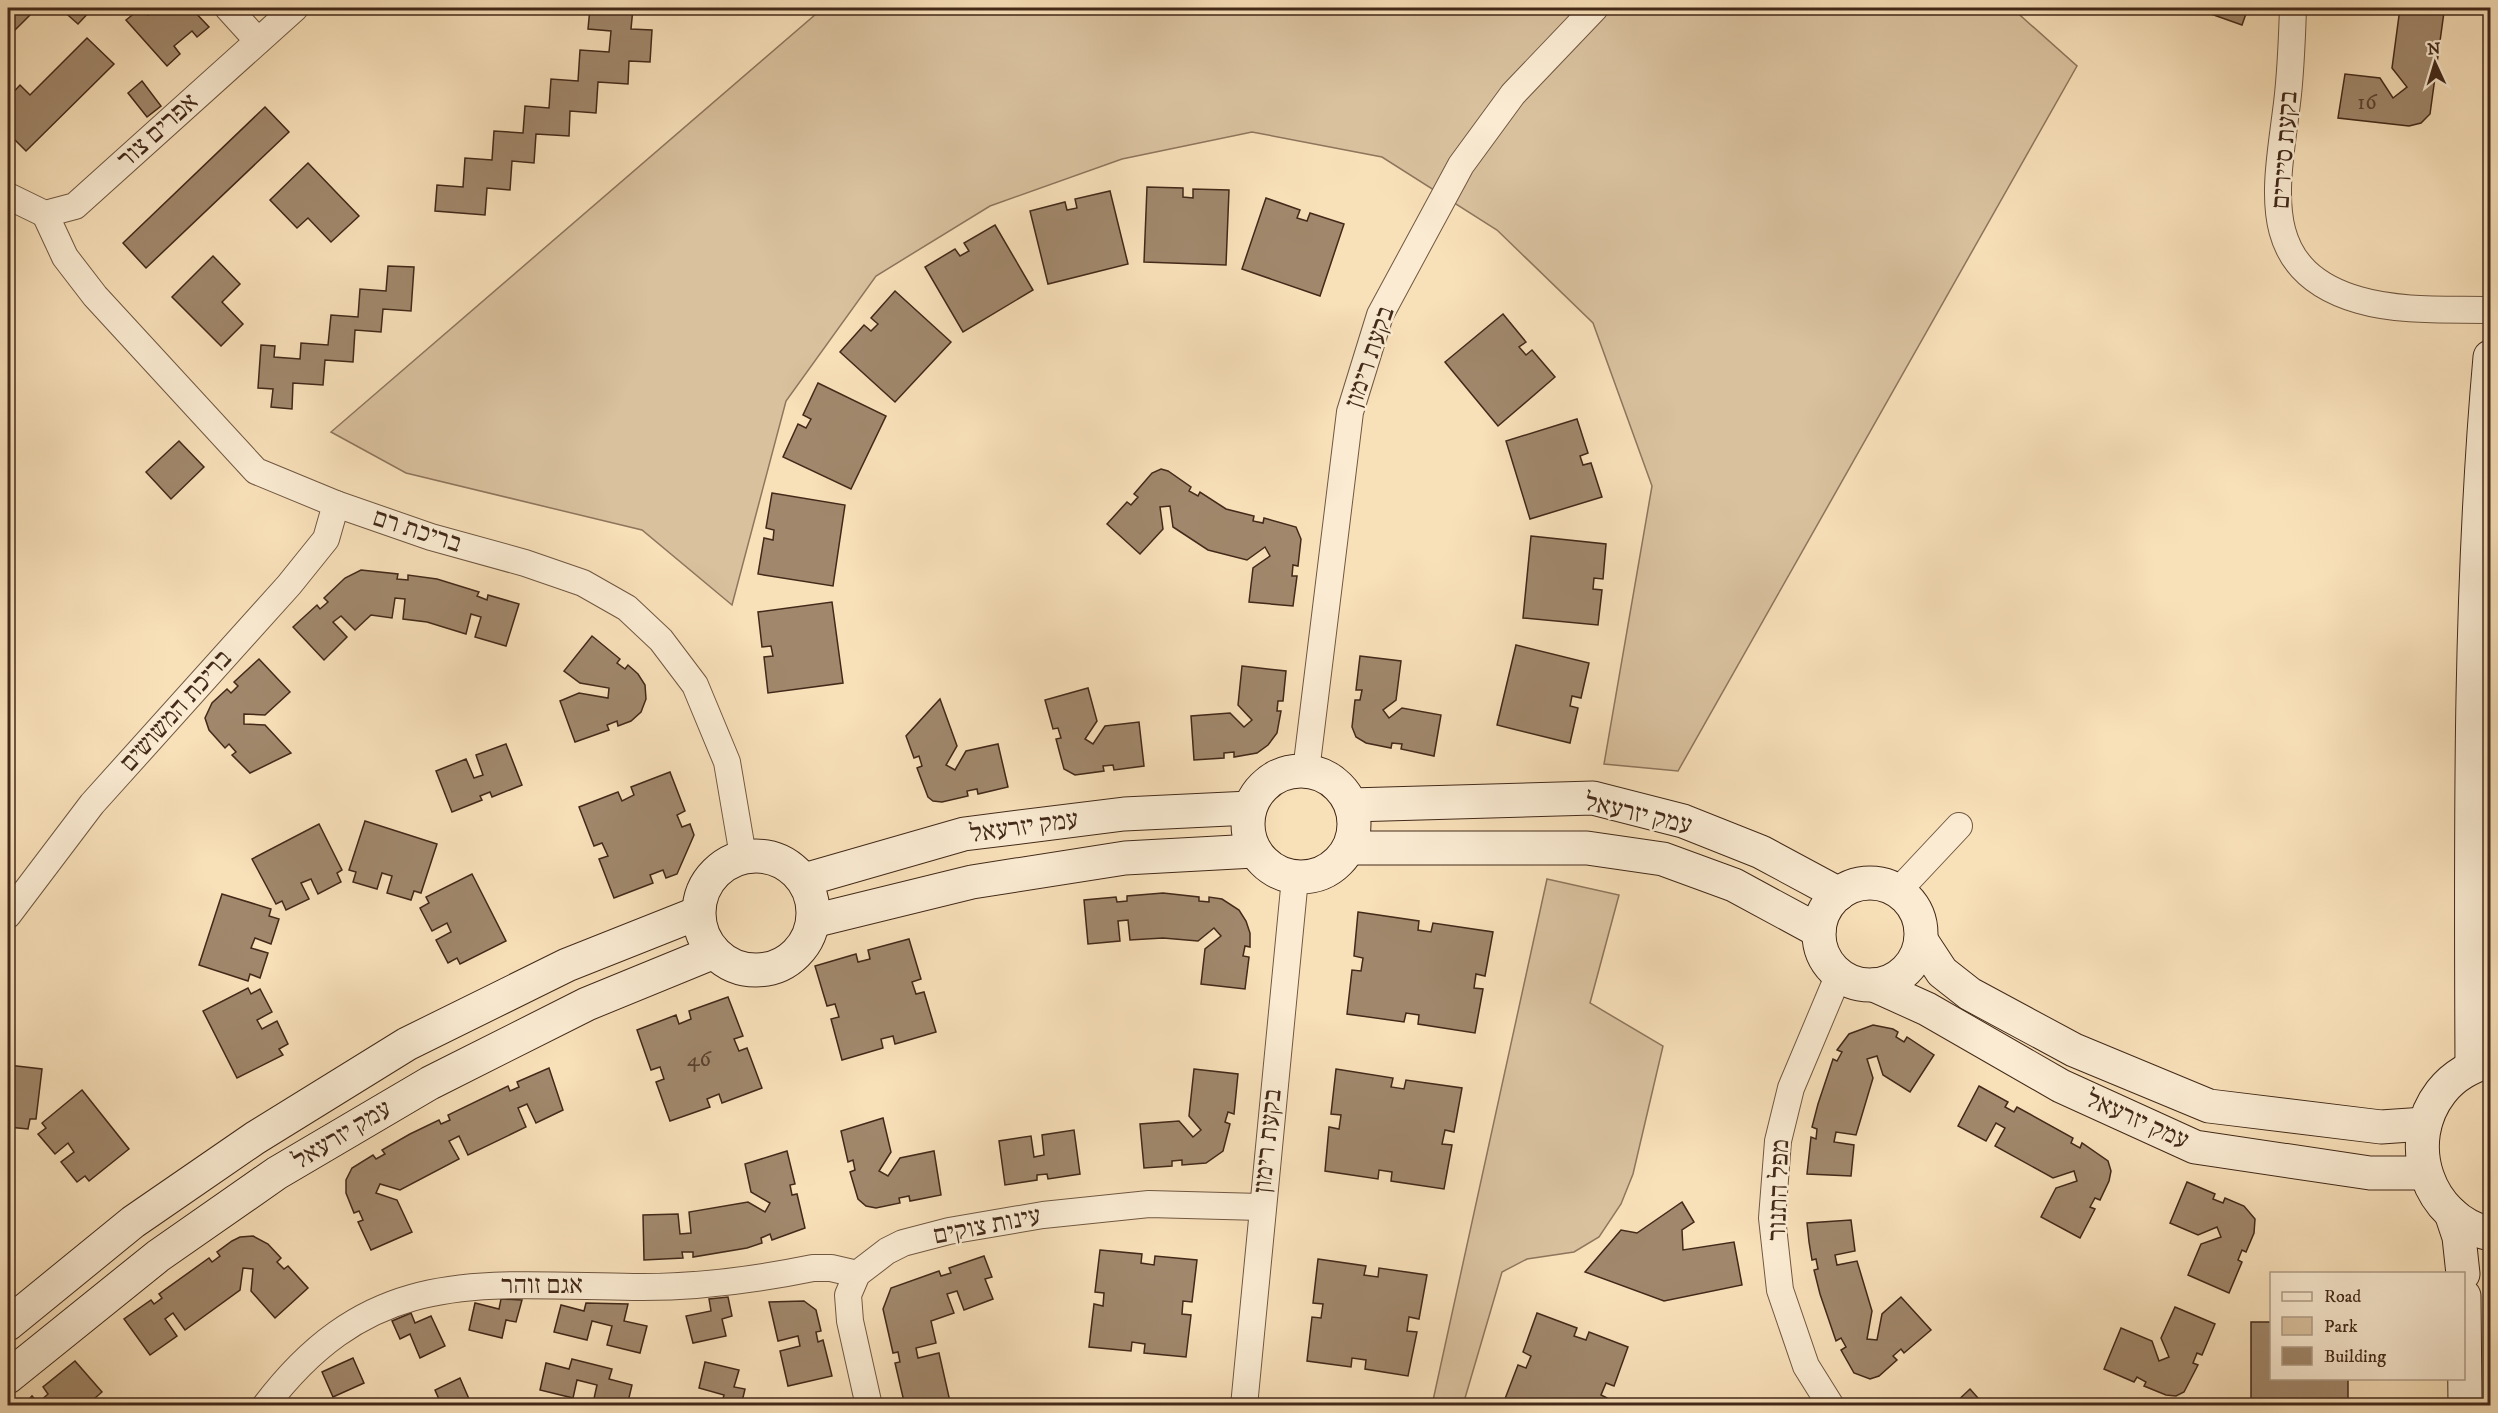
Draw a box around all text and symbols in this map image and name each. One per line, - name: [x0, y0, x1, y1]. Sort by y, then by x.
- north arrow: [2405, 33, 2465, 93]
- text: N: [2427, 39, 2441, 59]
- street label: אפרים צור: [111, 86, 205, 176]
- house number: 16: [2357, 89, 2378, 116]
- street label: בקעת סיירים: [2264, 90, 2306, 210]
- street label: בקעת רימון: [1337, 302, 1403, 412]
- street label: בריכת רם: [369, 501, 465, 561]
- street label: בריכת המשושים: [113, 643, 239, 779]
- street label: עמק יזרעאל: [1581, 786, 1695, 842]
- street label: עמק יזרעאל: [967, 803, 1081, 851]
- house number: 46: [687, 1046, 713, 1073]
- street label: עמק יזרעאל: [2080, 1083, 2194, 1157]
- street label: בקעת רימון: [1246, 1087, 1290, 1195]
- street label: עמק יזרעאל: [287, 1093, 397, 1177]
- street label: מפל התנור: [1761, 1138, 1797, 1242]
- street label: עינות צוקים: [930, 1199, 1044, 1253]
- street label: אגם זוהר: [501, 1269, 583, 1302]
- legend: [2270, 1272, 2465, 1380]
- text: Road: [2324, 1286, 2361, 1308]
- text: Park: [2324, 1316, 2358, 1338]
- text: Building: [2324, 1346, 2386, 1368]

